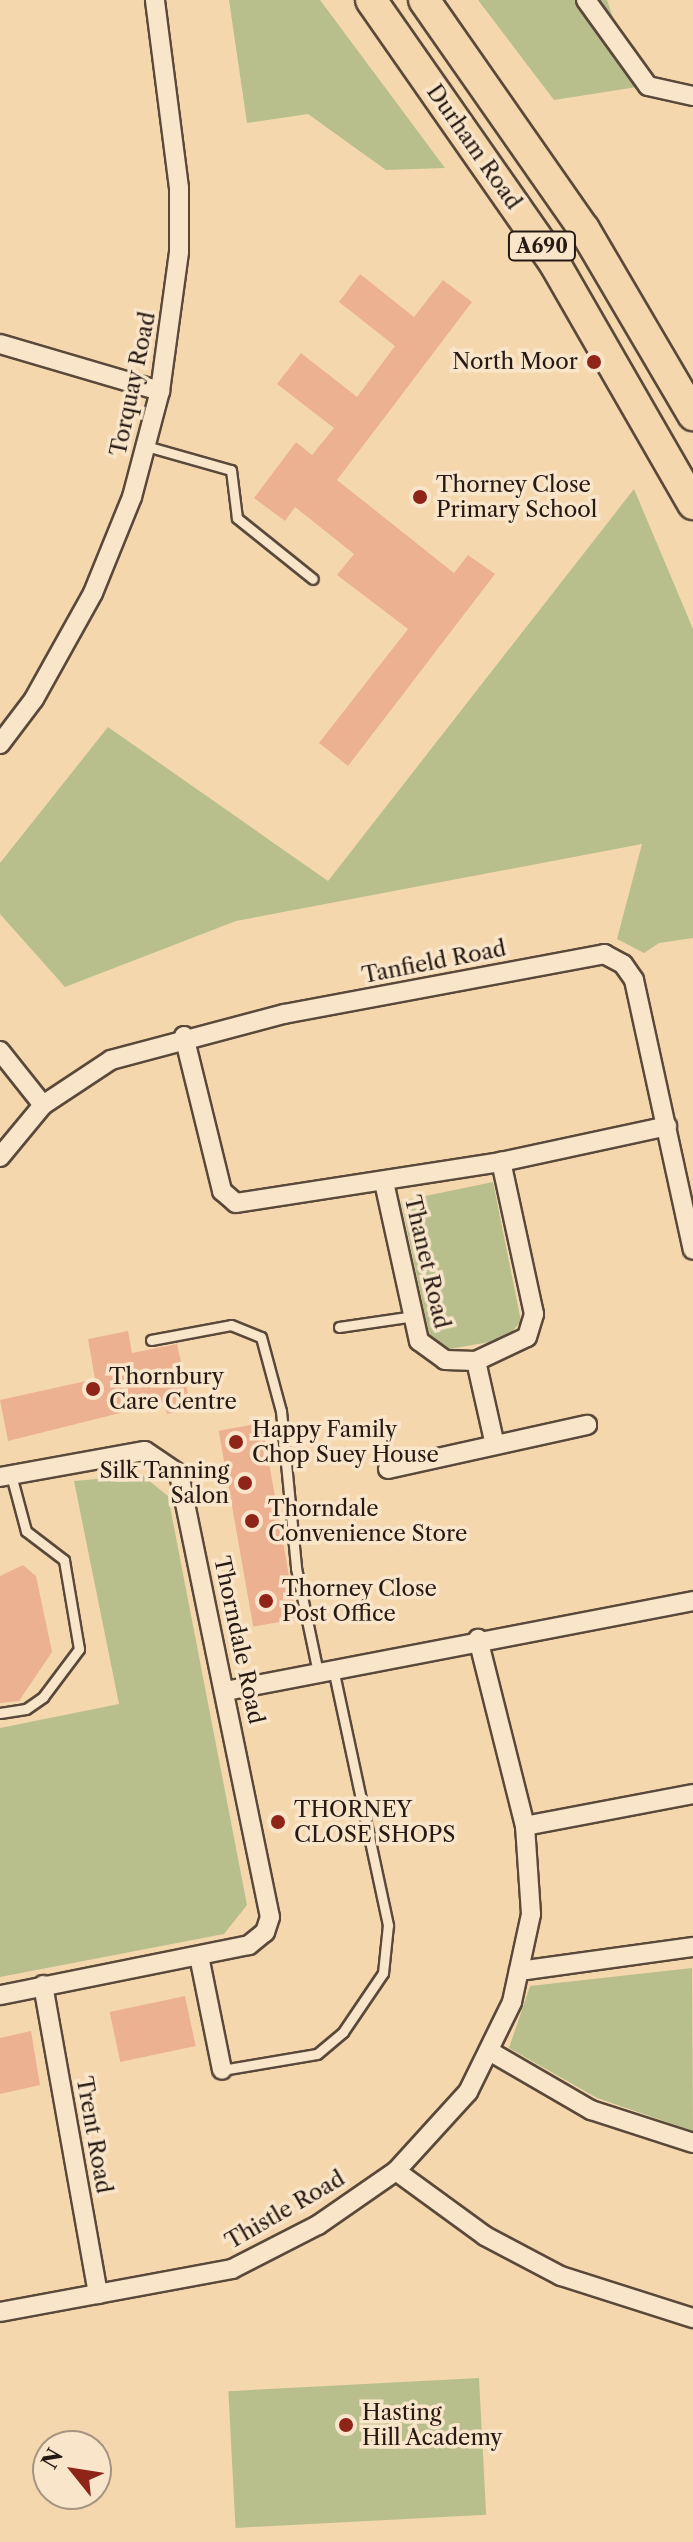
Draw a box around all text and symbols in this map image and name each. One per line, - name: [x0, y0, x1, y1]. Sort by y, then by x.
- street label: Durham Road: [421, 79, 527, 215]
- road number: A690: [506, 230, 578, 262]
- street label: Torquay Road: [105, 309, 161, 459]
- place label: North Moor: [452, 349, 578, 375]
- marker: North Moor: [585, 353, 603, 371]
- place label: Thorney Close Primary School: [436, 471, 598, 522]
- marker: Thorney Close Primary School: [411, 488, 429, 506]
- street label: Tanfield Road: [360, 935, 508, 989]
- street label: Thanet Road: [399, 1193, 455, 1331]
- place label: Thornbury Care Centre: [109, 1363, 237, 1414]
- marker: Thornbury Care Centre: [84, 1380, 102, 1398]
- place label: Happy Family Chop Suey House: [252, 1416, 440, 1468]
- marker: Happy Family Chop Suey House: [227, 1433, 245, 1451]
- place label: Silk Tanning Salon: [98, 1457, 229, 1508]
- marker: Silk Tanning Salon: [236, 1474, 254, 1492]
- place label: Thorndale Convenience Store: [268, 1495, 467, 1546]
- marker: Thorndale Convenience Store: [243, 1512, 261, 1530]
- street label: Thorndale Road: [208, 1554, 270, 1726]
- place label: Thorney Close Post Office: [282, 1575, 438, 1626]
- marker: Thorney Close Post Office: [257, 1592, 275, 1610]
- place label: THORNEY CLOSE SHOPS: [294, 1796, 455, 1848]
- marker: THORNEY CLOSE SHOPS: [269, 1813, 287, 1831]
- street label: Trent Road: [71, 2074, 117, 2196]
- street label: Thistle Road: [221, 2165, 349, 2255]
- place label: Hasting Hill Academy: [362, 2399, 503, 2450]
- marker: Hasting Hill Academy: [337, 2416, 355, 2434]
- north arrow: [32, 2430, 112, 2510]
- text: N: [36, 2444, 69, 2474]

